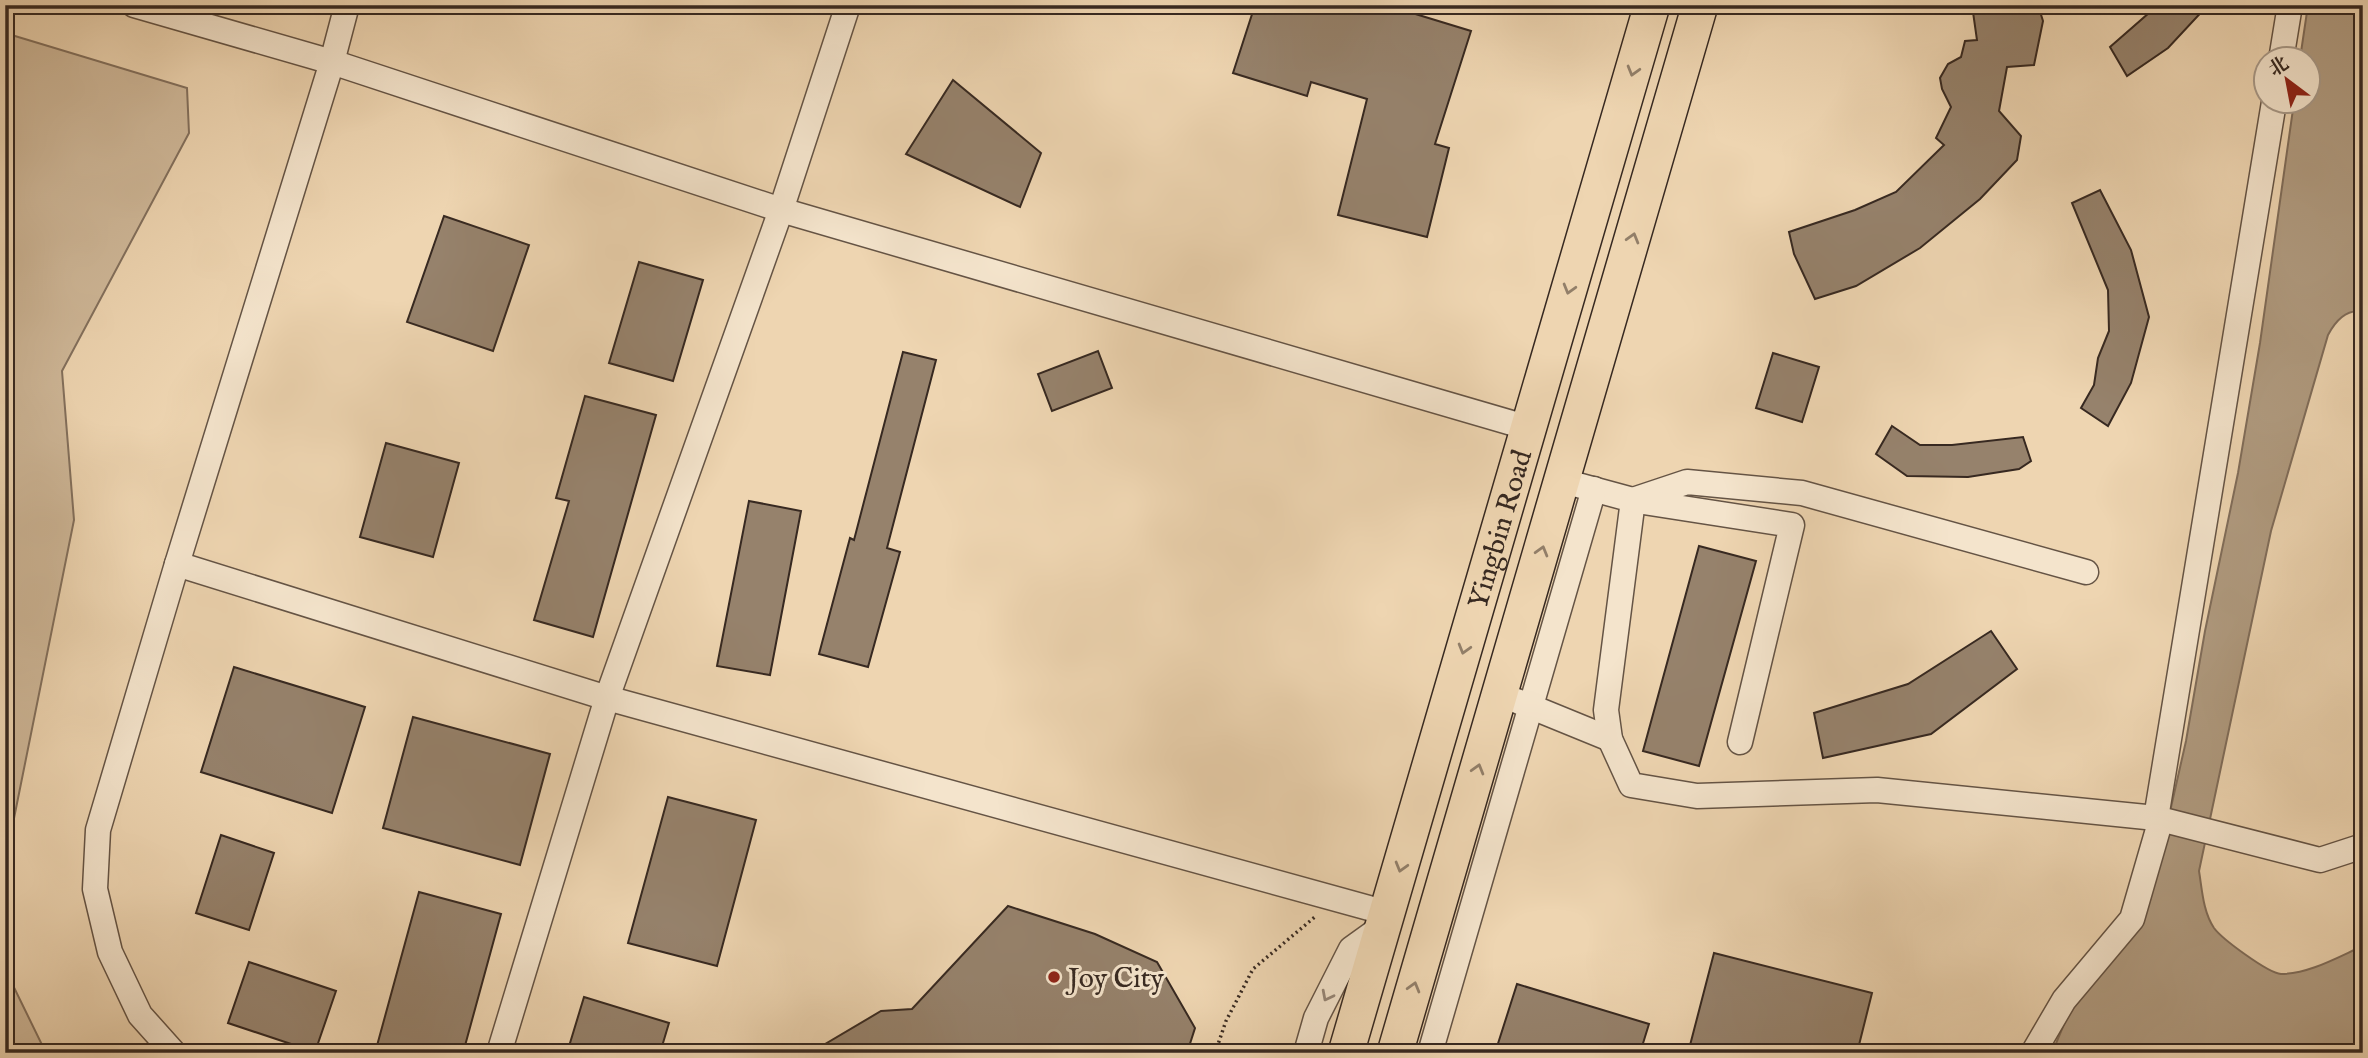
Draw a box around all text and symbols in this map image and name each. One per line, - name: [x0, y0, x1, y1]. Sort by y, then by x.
- north arrow: [2252, 46, 2322, 116]
- text: 北: [2265, 52, 2293, 82]
- one-way arrow: [1626, 65, 1641, 77]
- one-way arrow: [1624, 232, 1639, 244]
- one-way arrow: [1563, 283, 1578, 295]
- street label: Yingbin Road: [1462, 446, 1541, 613]
- one-way arrow: [1534, 545, 1549, 557]
- one-way arrow: [1458, 642, 1473, 654]
- one-way arrow: [1470, 763, 1484, 775]
- one-way arrow: [1395, 861, 1409, 873]
- place label: Joy City: [1065, 962, 1164, 997]
- marker: Joy City: [1046, 969, 1062, 985]
- one-way arrow: [1406, 981, 1421, 993]
- one-way arrow: [1321, 989, 1335, 1002]

